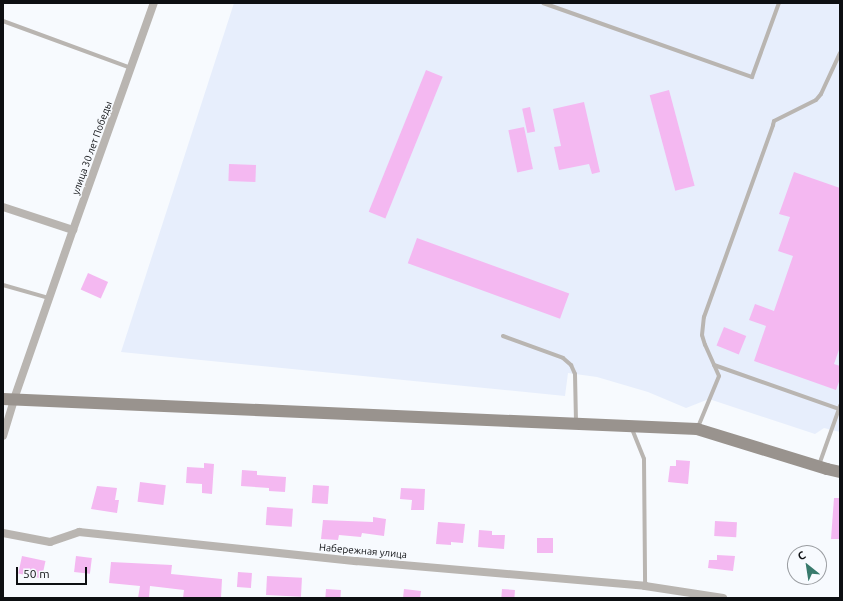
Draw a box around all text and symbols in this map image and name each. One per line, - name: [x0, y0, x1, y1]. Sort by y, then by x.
- street label: улица 30 лет Победы: [69, 100, 115, 196]
- street label: Набережная улица: [319, 541, 407, 561]
- north arrow: [787, 545, 827, 585]
- text: С: [795, 549, 808, 562]
- scale bar: [18, 559, 89, 585]
- text: 50 m: [23, 567, 50, 580]

